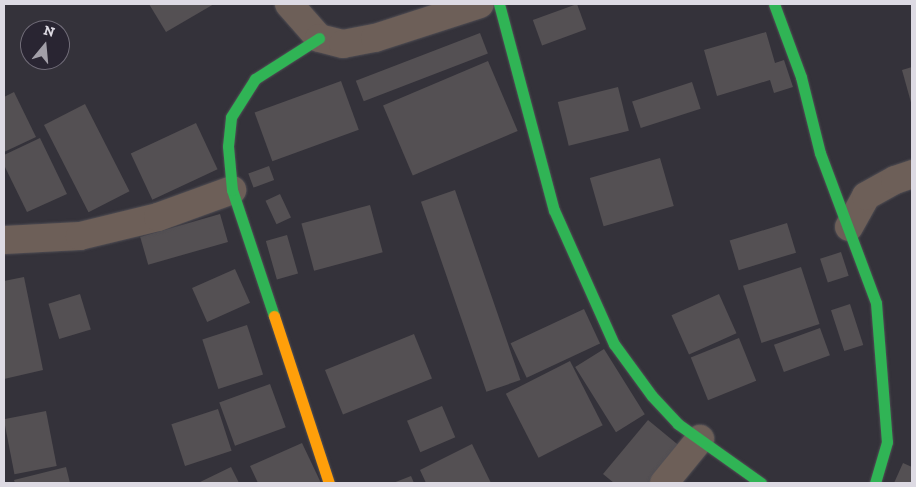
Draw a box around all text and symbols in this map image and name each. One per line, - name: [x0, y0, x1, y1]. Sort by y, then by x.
- north arrow: [20, 20, 70, 70]
- text: N: [42, 21, 57, 41]

